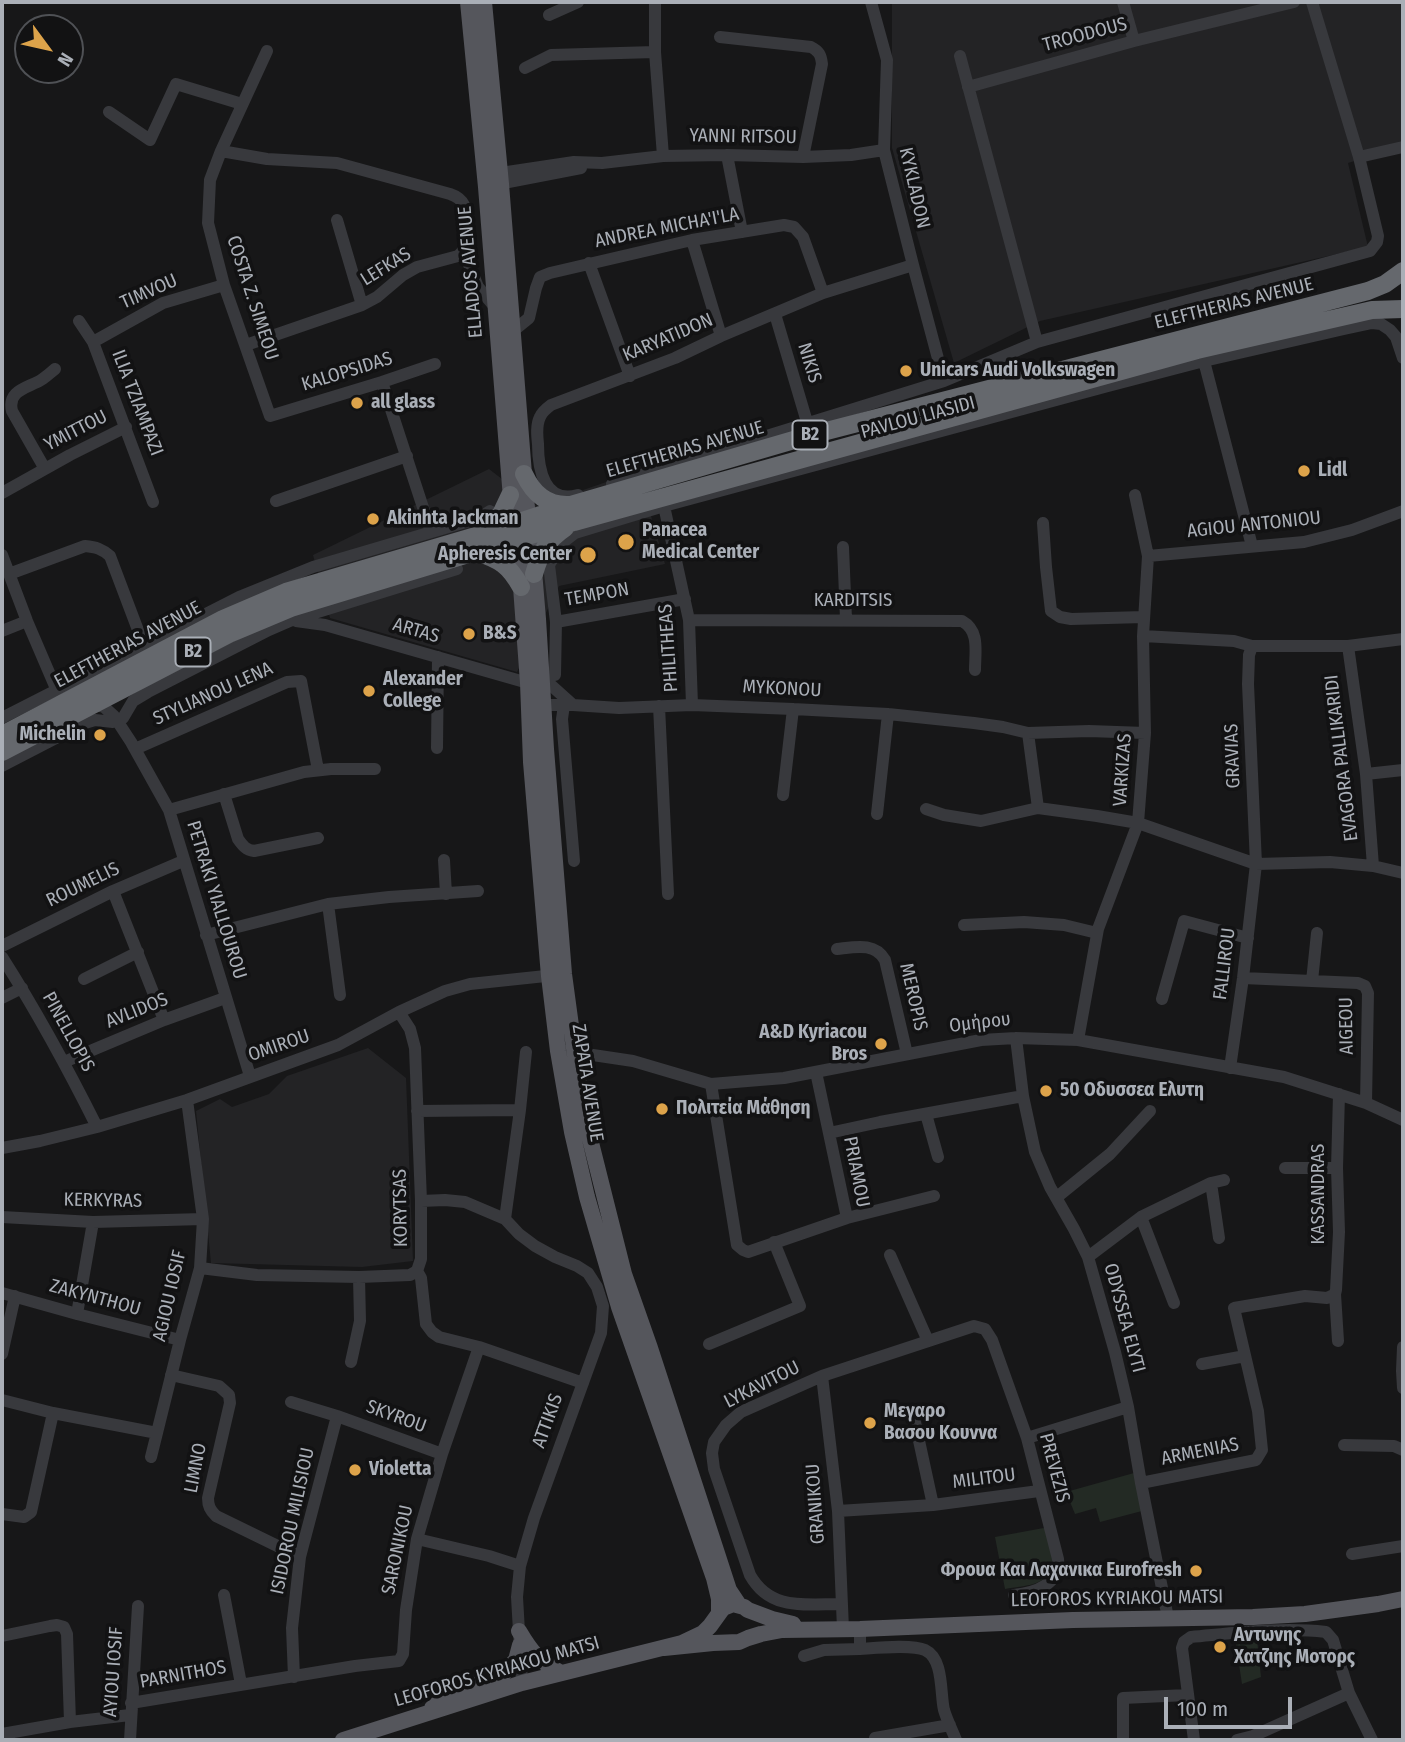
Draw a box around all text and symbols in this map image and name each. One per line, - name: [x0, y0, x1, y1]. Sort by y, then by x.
- street label: TROODOUS: [1040, 13, 1130, 57]
- north arrow: [14, 14, 84, 84]
- text: N: [53, 49, 78, 71]
- street label: YANNI RITSOU: [689, 125, 797, 149]
- street label: KYKLADON: [894, 145, 934, 231]
- street label: ANDREA MICHA'I'LA: [593, 203, 741, 253]
- street label: ELLADOS AVENUE: [454, 205, 488, 339]
- street label: COSTA Z. SIMEOU: [221, 233, 283, 363]
- street label: LEFKAS: [357, 243, 415, 291]
- street label: TIMVOU: [117, 269, 181, 315]
- street label: ELEFTHERIAS AVENUE: [1152, 273, 1316, 335]
- street label: KARYATIDON: [619, 309, 717, 367]
- street label: NIKIS: [792, 340, 826, 386]
- street label: ILIA TZIAMPAZI: [106, 347, 168, 459]
- street label: KALOPSIDAS: [299, 347, 395, 397]
- place label: Unicars Audi Volkswagen: [920, 360, 1115, 382]
- marker: Unicars Audi Volkswagen: [898, 363, 914, 379]
- place label: all glass: [371, 392, 435, 414]
- street label: PAVLOU LIASIDI: [858, 392, 978, 444]
- marker: all glass: [349, 395, 365, 411]
- street label: YMITTOU: [41, 405, 111, 457]
- street label: ELEFTHERIAS AVENUE: [604, 417, 766, 483]
- road number: B2: [792, 421, 828, 450]
- place label: Lidl: [1318, 460, 1347, 482]
- marker: Lidl: [1296, 463, 1312, 479]
- street label: AGIOU ANTONIOU: [1186, 507, 1322, 543]
- place label: Αkinhta Jackman: [387, 508, 519, 530]
- marker: Αkinhta Jackman: [365, 511, 381, 527]
- place label: Panacea Medical Center: [642, 520, 759, 564]
- marker: Panacea Medical Center: [616, 532, 636, 552]
- place label: Apheresis Center: [438, 544, 572, 566]
- marker: Apheresis Center: [578, 545, 598, 565]
- street label: TEMPON: [563, 578, 631, 612]
- street label: KARDITSIS: [814, 590, 892, 612]
- street label: ELEFTHERIAS AVENUE: [51, 597, 205, 693]
- street label: PHILITHEAS: [655, 603, 683, 693]
- street label: ARTAS: [390, 614, 442, 648]
- place label: B&S: [483, 623, 517, 645]
- marker: B&S: [461, 626, 477, 642]
- road number: B2: [176, 638, 210, 666]
- street label: STYLIANOU LENA: [150, 657, 276, 731]
- place label: Alexander College: [383, 669, 463, 713]
- street label: EVAGORA PALLIKARIDI: [1320, 673, 1364, 843]
- street label: MYKONOU: [742, 676, 822, 702]
- marker: Alexander College: [361, 683, 377, 699]
- street label: GRAVIAS: [1220, 723, 1246, 789]
- place label: Michelin: [19, 724, 86, 746]
- marker: Michelin: [92, 727, 108, 743]
- street label: VARKIZAS: [1109, 733, 1137, 807]
- street label: PETRAKI YIALLOUROU: [181, 818, 251, 982]
- street label: ROUMELIS: [43, 858, 123, 912]
- street label: FALLIROU: [1209, 927, 1241, 1001]
- street label: MEROPIS: [894, 961, 932, 1033]
- street label: PINELLOPIS: [37, 988, 99, 1076]
- street label: AVLIDOS: [103, 988, 171, 1034]
- street label: AIGEOU: [1335, 997, 1359, 1055]
- street label: Ομήρου: [948, 1008, 1012, 1038]
- street label: ZAPATA AVENUE: [566, 1022, 608, 1144]
- place label: A&D Kyriacou Bros: [759, 1022, 867, 1066]
- street label: OMIROU: [245, 1025, 313, 1067]
- marker: A&D Kyriacou Bros: [873, 1036, 889, 1052]
- place label: 50 Οδυσσεα Ελυτη: [1060, 1080, 1204, 1102]
- marker: 50 Οδυσσεα Ελυτη: [1038, 1083, 1054, 1099]
- place label: Πολιτεία Μάθηση: [676, 1098, 810, 1120]
- marker: Πολιτεία Μάθηση: [654, 1101, 670, 1117]
- street label: PRIAMOU: [838, 1135, 874, 1209]
- street label: KASSANDRAS: [1308, 1144, 1330, 1244]
- street label: KORYTSAS: [389, 1169, 413, 1247]
- street label: KERKYRAS: [64, 1189, 142, 1213]
- street label: AGIOU IOSIF: [148, 1248, 192, 1344]
- street label: ODYSSEA ELYTI: [1098, 1261, 1150, 1375]
- street label: ZAKYNTHOU: [47, 1275, 143, 1321]
- street label: LYKAVITOU: [720, 1356, 804, 1414]
- street label: ATTIKIS: [528, 1391, 568, 1451]
- street label: SKYROU: [363, 1396, 429, 1438]
- place label: Μεγαρο Βασου Κουννα: [884, 1401, 997, 1445]
- marker: Μεγαρο Βασου Κουννα: [862, 1415, 878, 1431]
- street label: PREVEZIS: [1034, 1431, 1074, 1505]
- street label: ARMENIAS: [1159, 1433, 1241, 1471]
- street label: LIMNO: [180, 1441, 212, 1495]
- street label: ISIDOROU MILISIOU: [266, 1446, 320, 1596]
- place label: Violetta: [369, 1459, 431, 1481]
- marker: Violetta: [347, 1462, 363, 1478]
- street label: GRANIKOU: [802, 1463, 830, 1545]
- street label: MILITOU: [951, 1464, 1017, 1494]
- street label: SARONIKOU: [377, 1503, 419, 1597]
- place label: Φρουα Και Λαχανικα Eurofresh: [941, 1560, 1182, 1582]
- marker: Φρουα Και Λαχανικα Eurofresh: [1188, 1563, 1204, 1579]
- street label: LEOFOROS KYRIAKOU MATSI: [1011, 1586, 1223, 1612]
- place label: Αντωνης Χατζιης Μοτορς: [1234, 1625, 1355, 1669]
- street label: AYIOU IOSIF: [99, 1626, 129, 1718]
- street label: LEOFOROS KYRIAKOU MATSI: [392, 1632, 602, 1712]
- marker: Αντωνης Χατζιης Μοτορς: [1212, 1639, 1228, 1655]
- street label: PARNITHOS: [138, 1656, 228, 1694]
- scale bar: [1167, 1682, 1295, 1726]
- text: 100 m: [1177, 1696, 1228, 1722]

